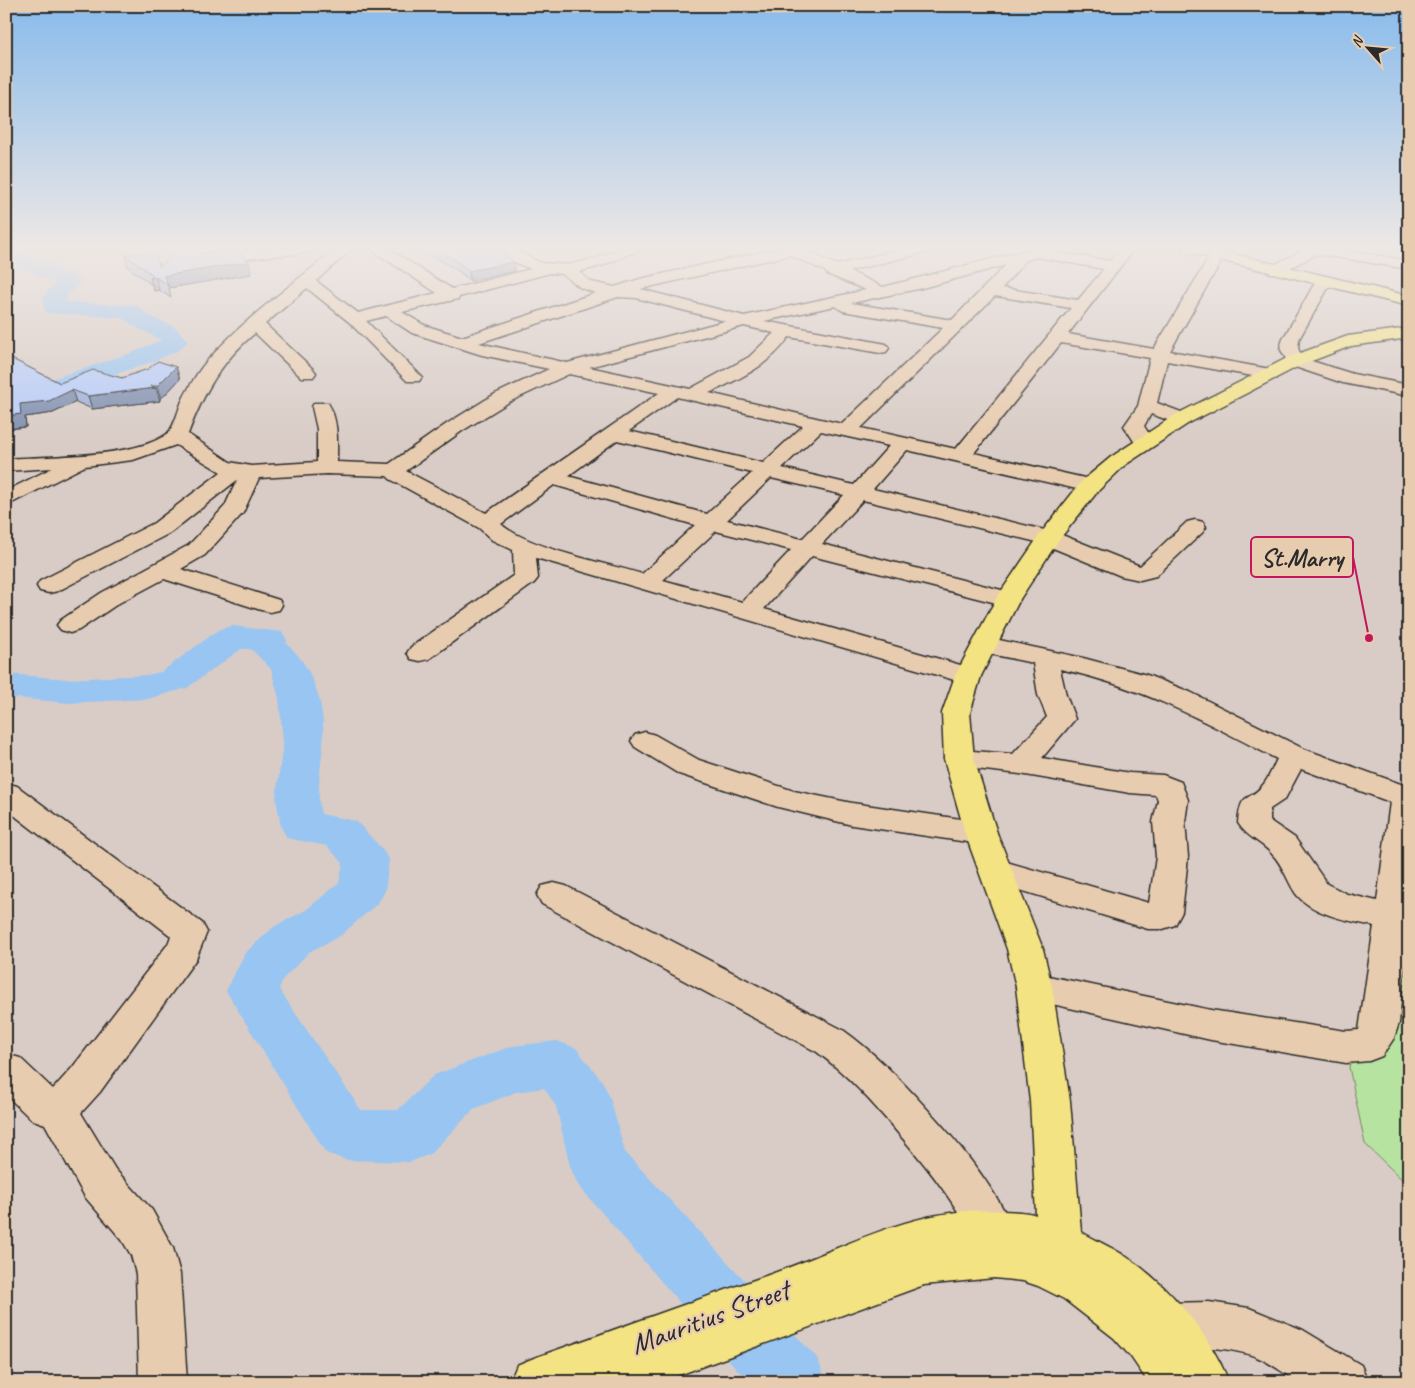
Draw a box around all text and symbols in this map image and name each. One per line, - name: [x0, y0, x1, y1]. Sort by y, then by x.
- north arrow: [1342, 22, 1392, 72]
- text: N: [1347, 33, 1367, 50]
- callout: St.Marry: [1251, 537, 1353, 577]
- text: St.Marry: [1261, 542, 1345, 574]
- street label: Mauritius Street: [626, 1270, 798, 1363]

